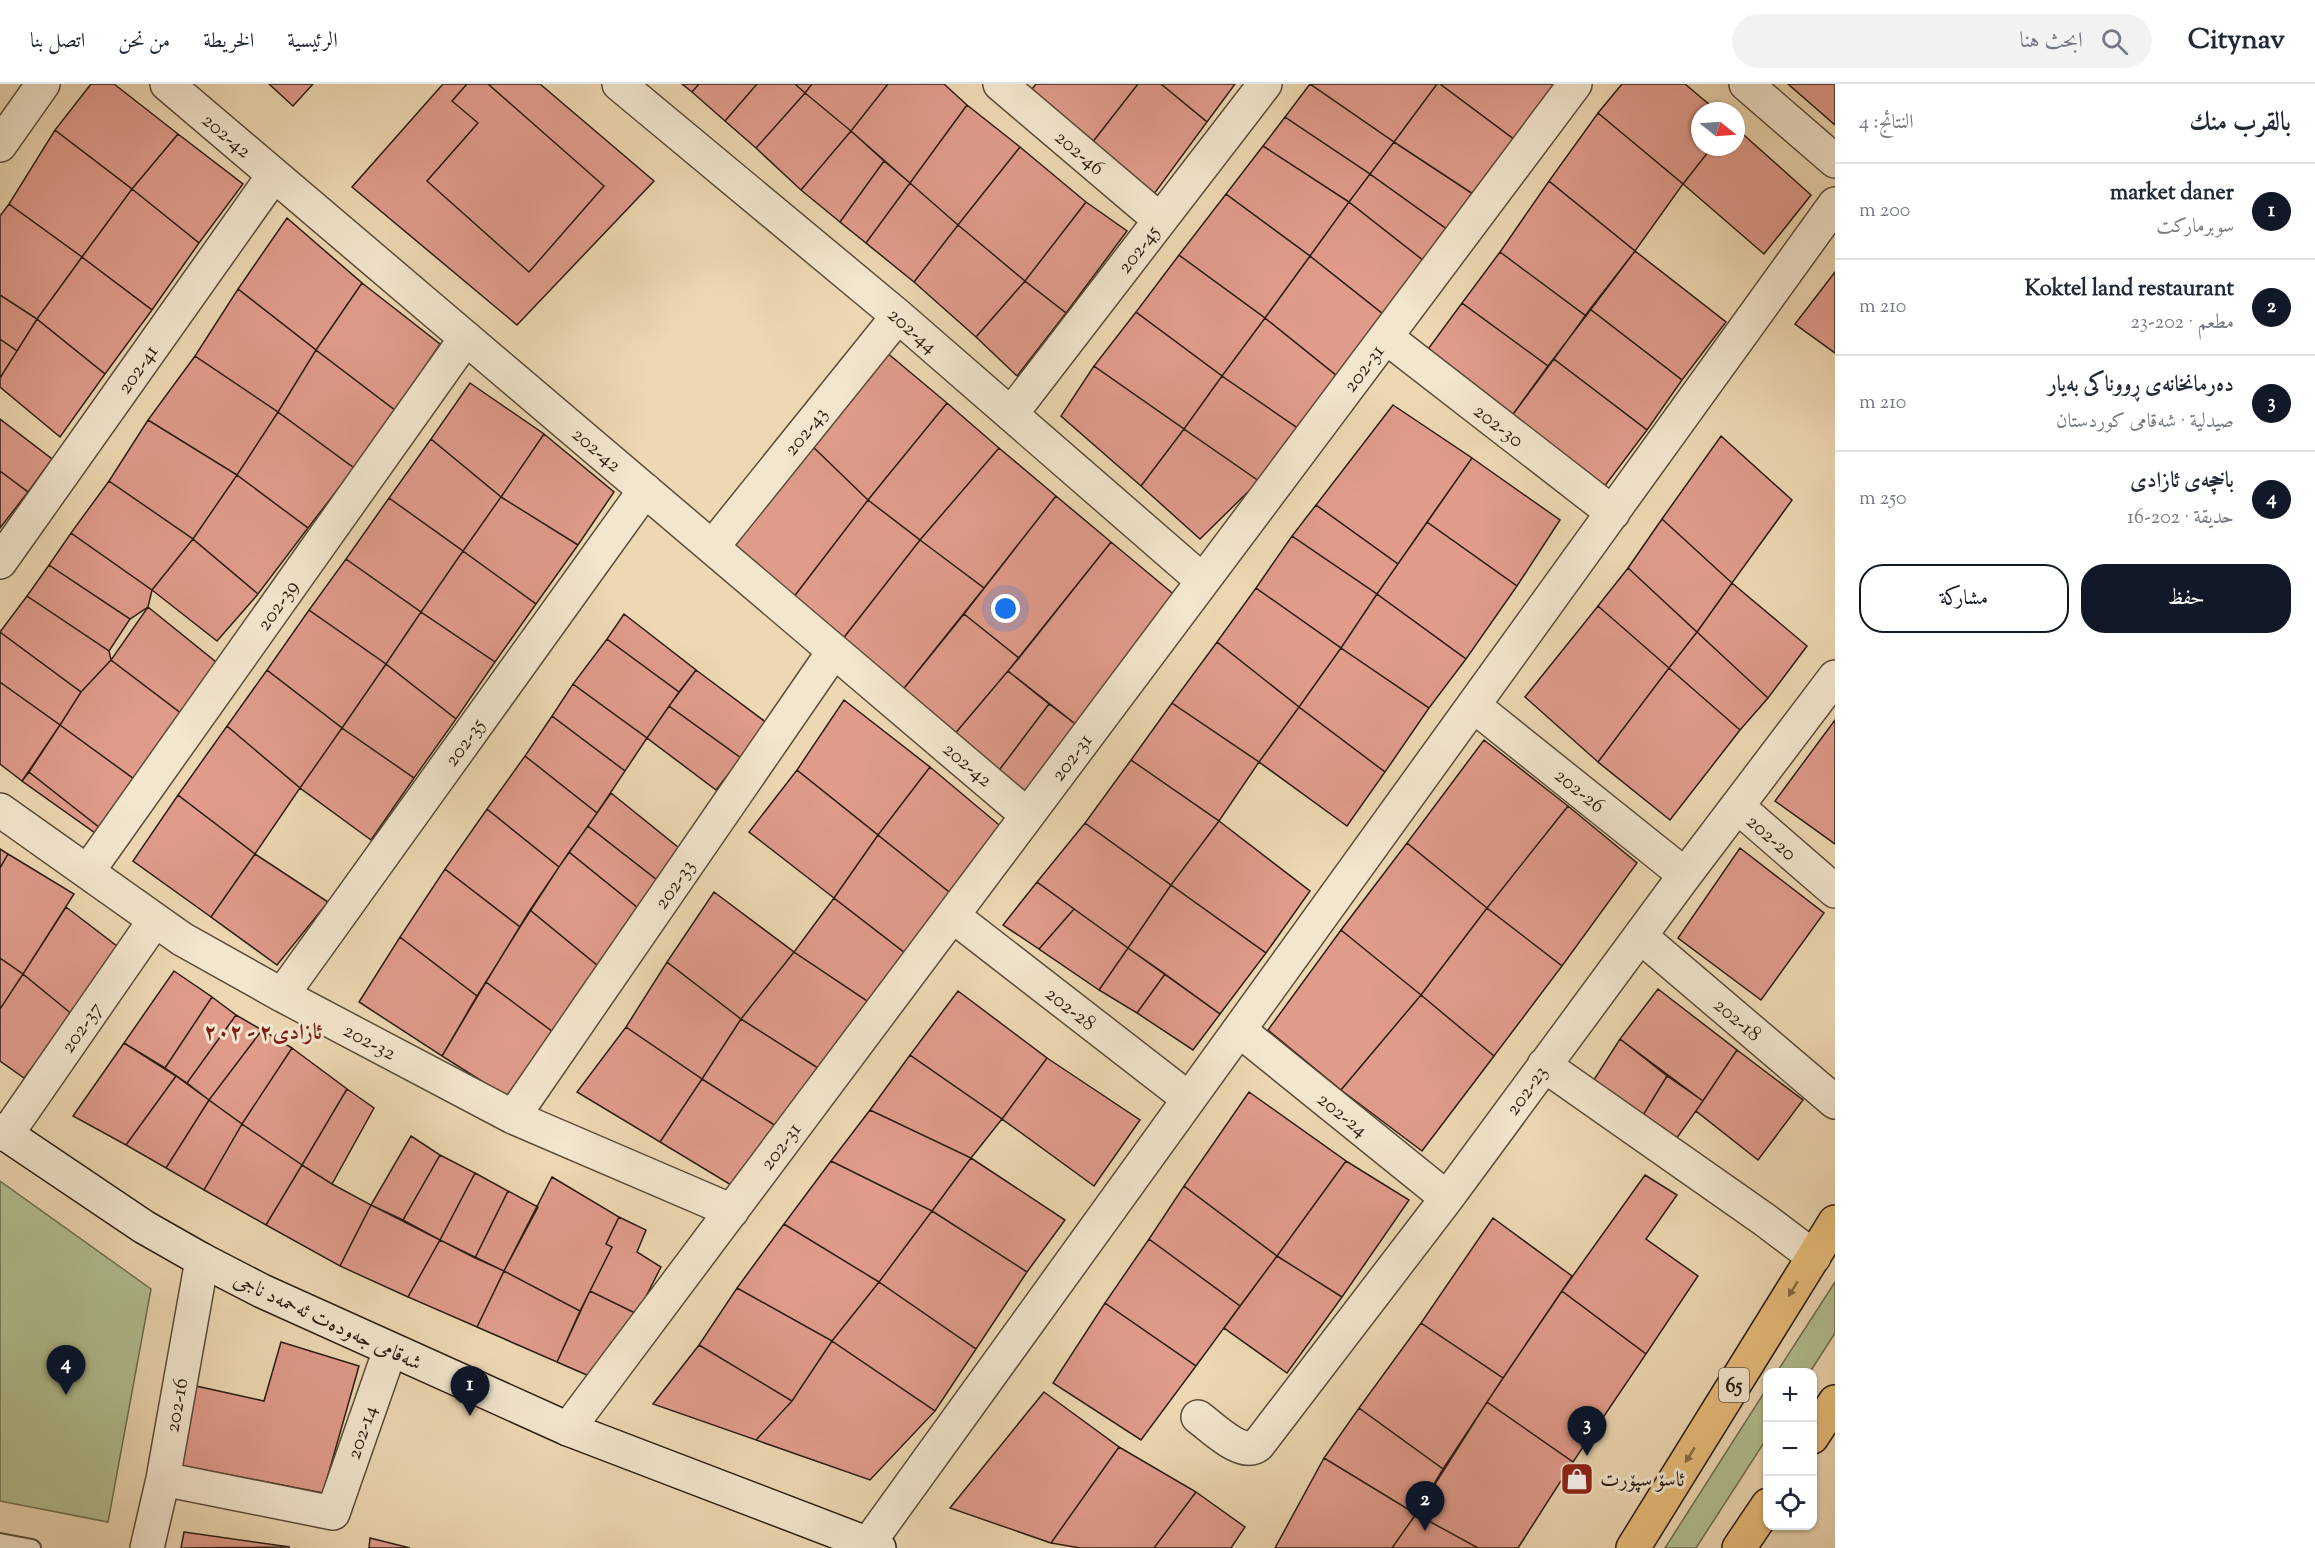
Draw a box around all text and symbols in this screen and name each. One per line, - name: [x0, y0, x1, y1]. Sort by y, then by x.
- search box: [1732, 14, 2152, 68]
- text: Citynav: [2188, 21, 2285, 61]
- icon: search: [2098, 25, 2131, 58]
- text: ابحث هنا: [2019, 26, 2083, 58]
- text: اتصل بنا: [30, 27, 85, 57]
- text: من نحن: [118, 27, 170, 57]
- text: الخريطة: [203, 27, 254, 57]
- text: الرئيسية: [287, 27, 338, 57]
- north arrow: [1691, 102, 1745, 156]
- text: بالقرب منك: [2189, 105, 2291, 142]
- street label: 202-42: [194, 107, 257, 166]
- text: النتائج: 4: [1859, 109, 1914, 138]
- street label: 202-46: [1047, 124, 1110, 184]
- text: market daner: [2110, 178, 2234, 210]
- text: 200 m: [1859, 197, 1910, 226]
- text: 1: [2268, 197, 2275, 226]
- text: سوبرماركت: [2156, 213, 2234, 242]
- street label: 202-45: [1111, 220, 1168, 281]
- text: Koktel land restaurant: [2025, 274, 2234, 306]
- text: 210 m: [1859, 293, 1906, 322]
- text: 2: [2267, 293, 2276, 322]
- street label: 202-44: [880, 301, 943, 362]
- text: مطعم · 202-23: [2131, 309, 2234, 338]
- street label: 202-41: [111, 339, 167, 401]
- street label: 202-31: [1337, 339, 1393, 400]
- text: دەرمانخانەی ڕووناکی بەیار: [2048, 370, 2234, 402]
- text: 210 m: [1859, 389, 1906, 418]
- text: 3: [2267, 389, 2276, 418]
- street label: 202-30: [1466, 397, 1530, 456]
- street label: 202-43: [777, 401, 836, 463]
- text: صيدلية · شەقامی کوردستان: [2056, 408, 2234, 437]
- street label: 202-42: [564, 421, 627, 480]
- text: باخچەی ئازادی: [2130, 466, 2234, 498]
- text: 250 m: [1859, 485, 1907, 514]
- text: 4: [2266, 485, 2277, 514]
- text: حديقة · 202-16: [2127, 504, 2234, 533]
- button: مشاركة: [1859, 564, 2069, 633]
- button: حفظ: [2081, 564, 2291, 633]
- street label: 202-39: [250, 575, 307, 638]
- your location: [991, 594, 1020, 623]
- street label: 202-35: [438, 713, 493, 774]
- street label: 202-31: [1045, 728, 1101, 789]
- street label: 202-42: [935, 736, 998, 795]
- street label: 202-26: [1547, 762, 1611, 821]
- street label: 202-20: [1739, 808, 1803, 869]
- street label: 202-33: [648, 854, 704, 916]
- street label: 202-28: [1038, 980, 1102, 1039]
- street label: 202-18: [1706, 991, 1767, 1050]
- street label: 202-37: [54, 996, 111, 1060]
- street label: 202-32: [337, 1016, 401, 1069]
- district label: ئازادی٢ - ٢٠٢: [204, 1018, 323, 1050]
- street label: 202-23: [1499, 1060, 1556, 1123]
- street label: 202-24: [1310, 1086, 1374, 1145]
- street label: 202-31: [754, 1117, 810, 1178]
- street label: شەقامی جەودەت ئەحمەد ناجی: [228, 1266, 426, 1380]
- one-way arrow: [1788, 1281, 1799, 1297]
- pin: 4: [46, 1346, 86, 1395]
- pin: 1: [450, 1366, 490, 1416]
- road number: 65: [1719, 1368, 1749, 1402]
- map controls: [1763, 1368, 1817, 1530]
- button: +: [1763, 1368, 1817, 1422]
- street label: 202-16: [158, 1376, 198, 1435]
- street label: 202-14: [340, 1402, 386, 1464]
- pin: 3: [1568, 1406, 1606, 1456]
- button: −: [1763, 1422, 1817, 1476]
- one-way arrow: [1685, 1447, 1696, 1463]
- shop icon: ئاسۆ سپۆرت: [1559, 1461, 1595, 1497]
- place label: ئاسۆ سپۆرت: [1600, 1466, 1686, 1496]
- button: locate: [1763, 1476, 1817, 1530]
- pin: 2: [1406, 1482, 1444, 1531]

